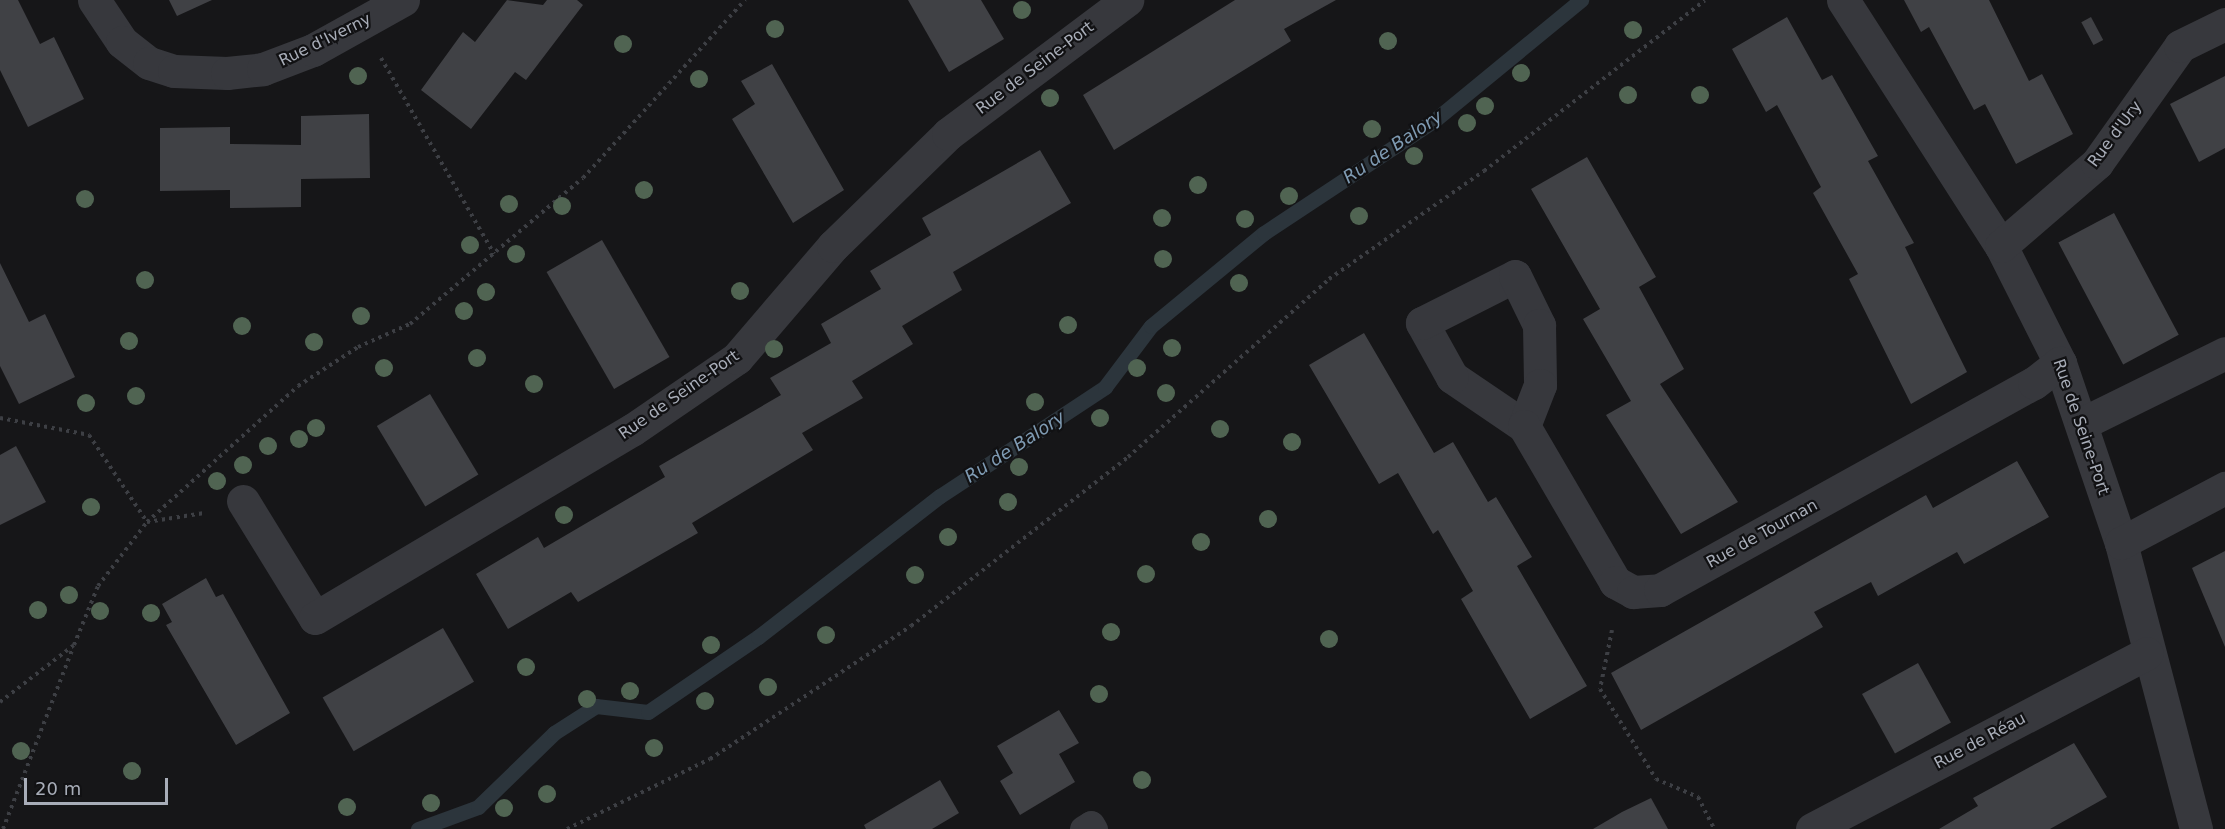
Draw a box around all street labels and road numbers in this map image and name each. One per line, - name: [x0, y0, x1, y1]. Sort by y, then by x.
- street label: Rue d'Iverny: [276, 9, 374, 71]
- street label: Rue de Seine-Port: [972, 17, 1098, 119]
- street label: Rue d'Ury: [2084, 97, 2146, 171]
- street label: Rue de Seine-Port: [615, 346, 743, 444]
- street label: Rue de Seine-Port: [2049, 357, 2113, 497]
- street label: Rue de Tournan: [1703, 496, 1821, 572]
- street label: Rue de Réau: [1931, 709, 2029, 773]

